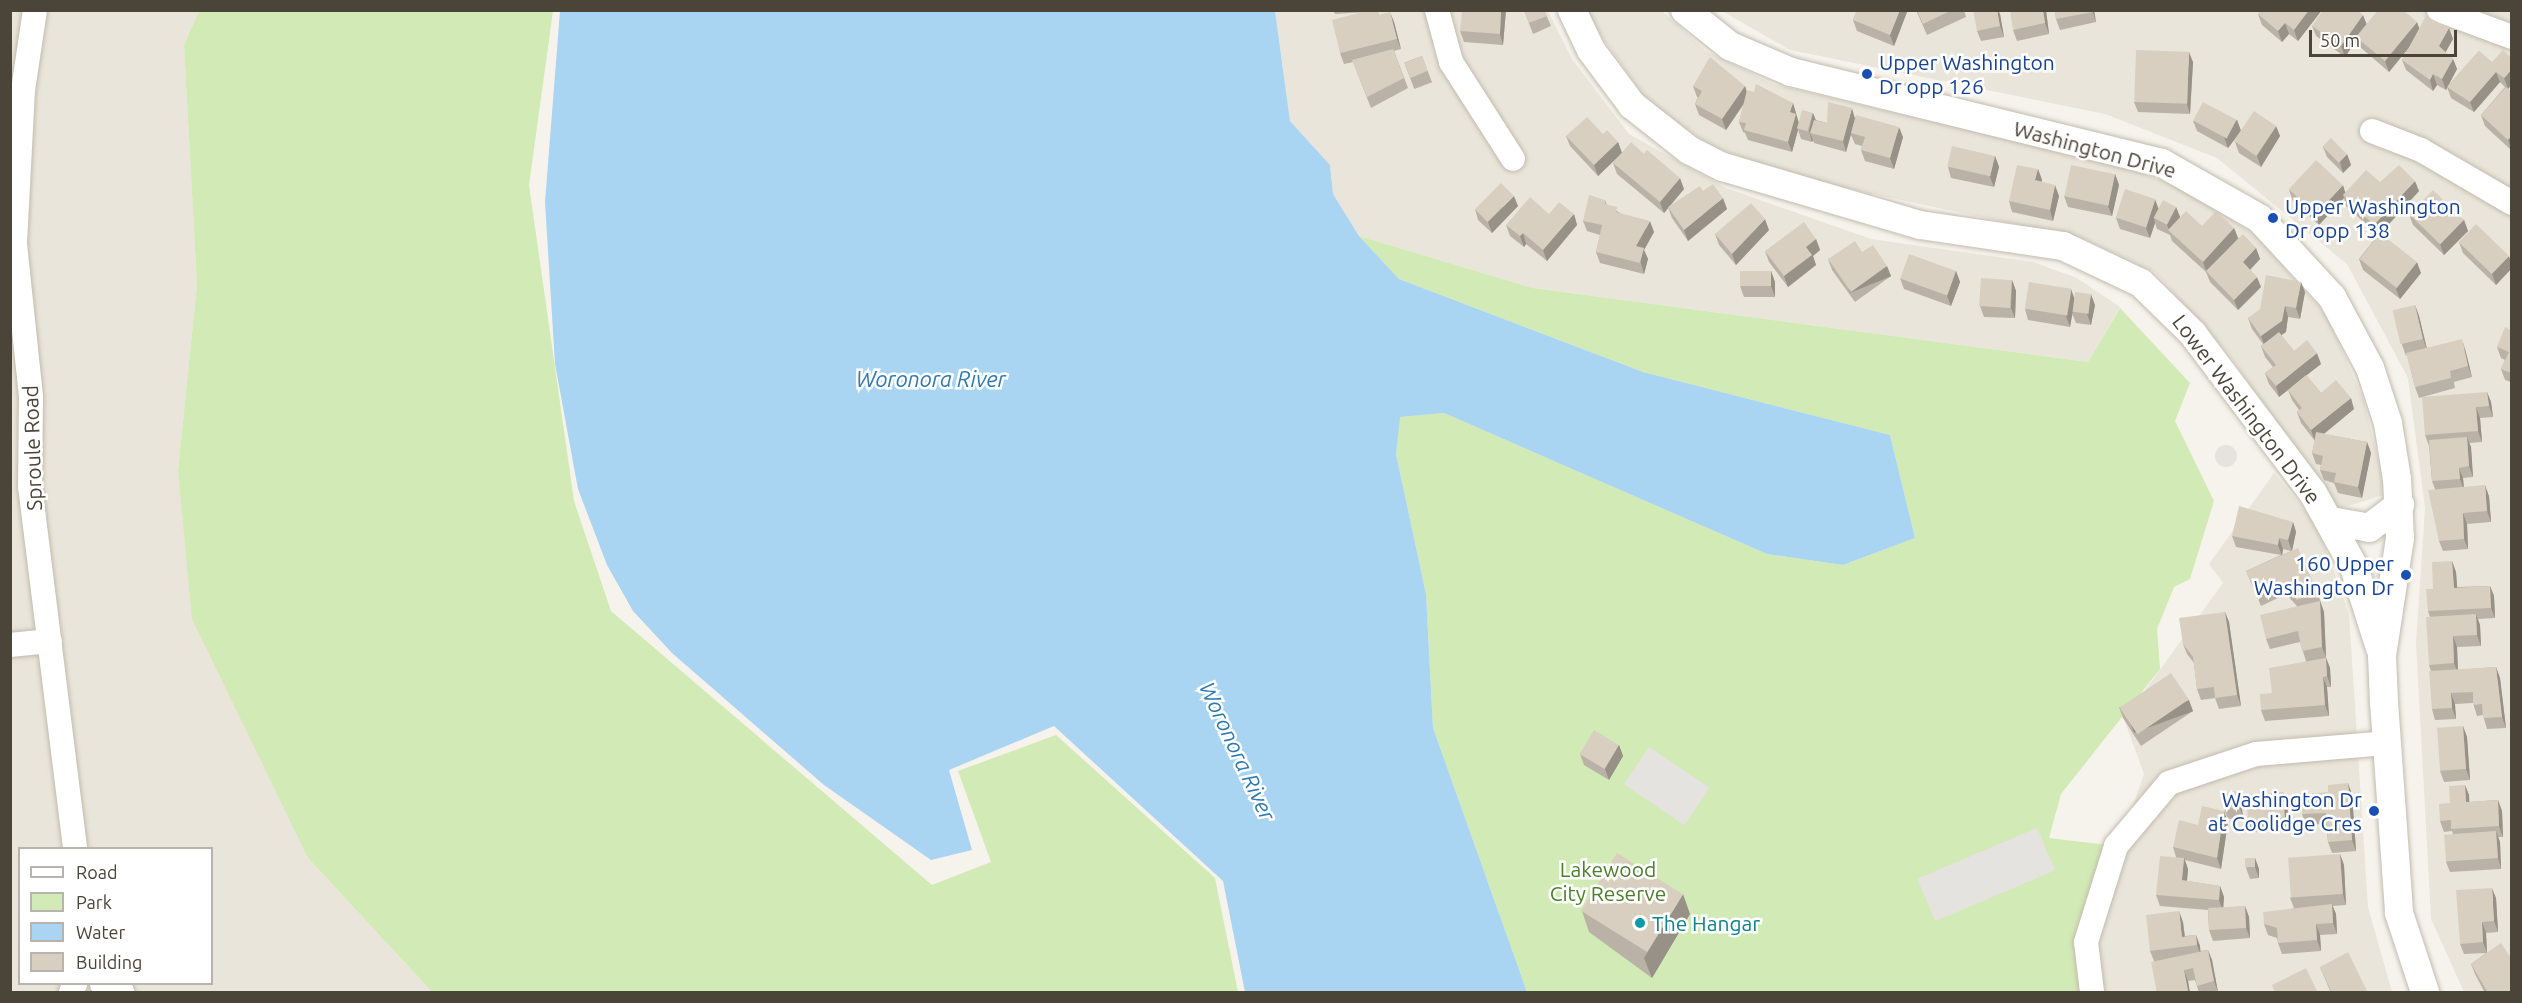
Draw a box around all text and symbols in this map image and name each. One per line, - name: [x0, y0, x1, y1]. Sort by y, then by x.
- scale bar: [2312, 18, 2460, 56]
- text: 50 m: [2320, 30, 2360, 50]
- place label: Upper Washington Dr opp 126: [1879, 49, 2055, 99]
- marker: Upper Washington Dr opp 126: [1860, 67, 1874, 81]
- street label: Washington Drive: [2011, 115, 2179, 183]
- place label: Upper Washington Dr opp 138: [2285, 193, 2461, 243]
- marker: Upper Washington Dr opp 138: [2266, 211, 2280, 225]
- street label: Lower Washington Drive: [2168, 309, 2326, 509]
- water label: Woronora River: [856, 366, 1006, 392]
- street label: Sproule Road: [17, 385, 47, 511]
- place label: 160 Upper Washington Dr: [2254, 550, 2394, 600]
- marker: 160 Upper Washington Dr: [2399, 568, 2413, 582]
- water label: Woronora River: [1194, 678, 1282, 824]
- place label: Washington Dr at Coolidge Cres: [2208, 786, 2362, 836]
- marker: Washington Dr at Coolidge Cres: [2367, 804, 2381, 818]
- legend: [18, 847, 213, 985]
- park label: Lakewood City Reserve: [1550, 856, 1666, 906]
- text: Road: [76, 862, 118, 882]
- text: Park: [76, 892, 112, 912]
- place label: The Hangar: [1652, 910, 1760, 936]
- marker: The Hangar: [1633, 916, 1647, 930]
- text: Water: [76, 922, 125, 942]
- text: Building: [76, 952, 142, 972]

